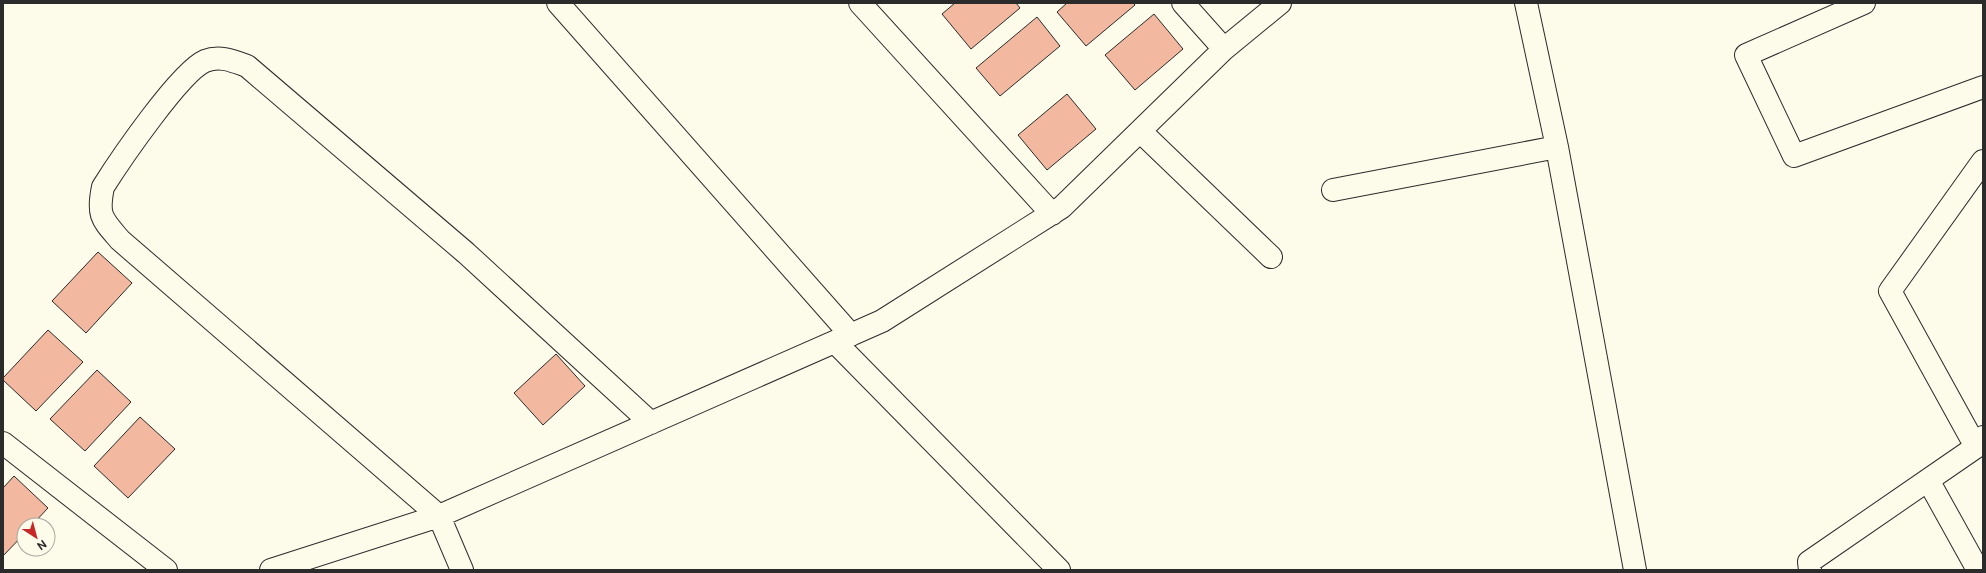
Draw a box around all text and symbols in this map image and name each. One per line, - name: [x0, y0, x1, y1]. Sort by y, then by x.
- north arrow: [16, 517, 56, 557]
- text: N: [35, 538, 49, 552]

